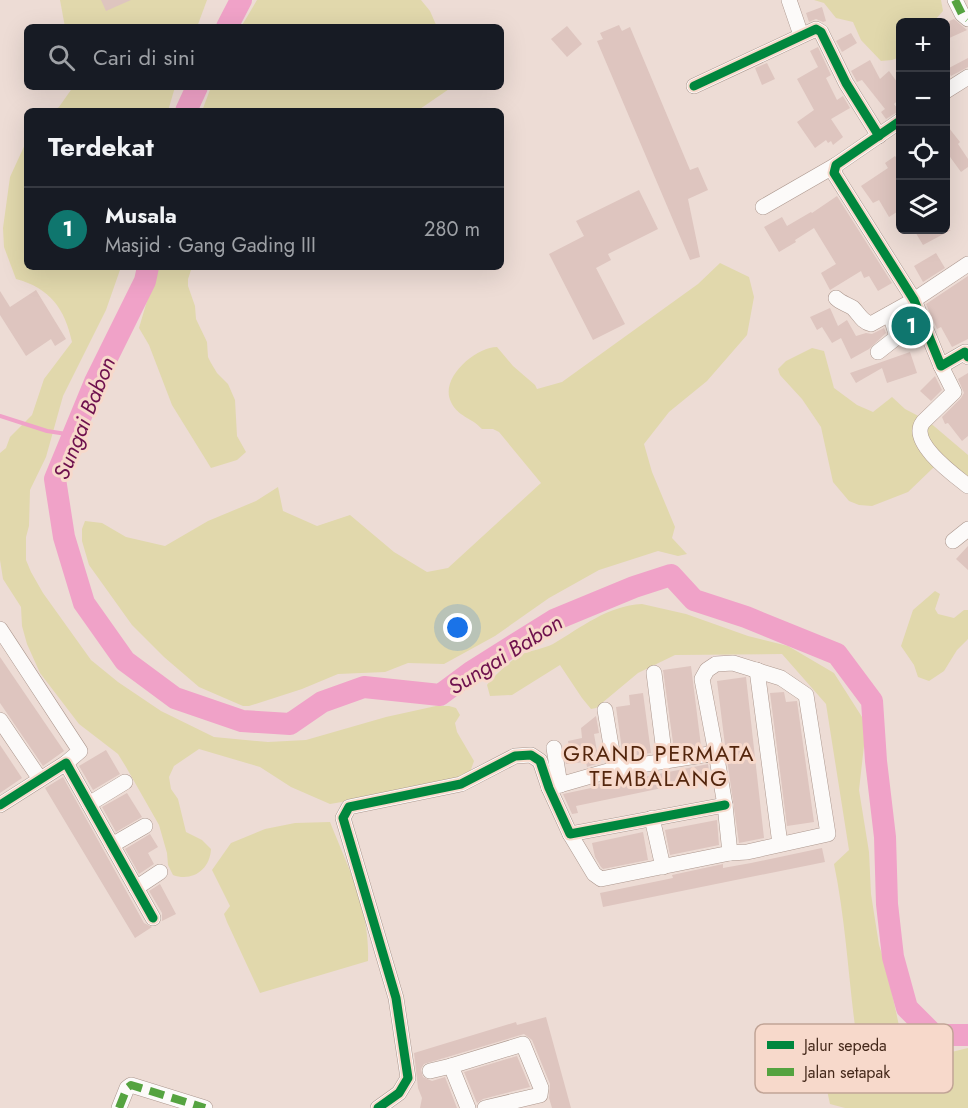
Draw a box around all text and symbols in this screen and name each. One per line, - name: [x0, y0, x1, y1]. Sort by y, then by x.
- map controls: [896, 18, 950, 234]
- button: +: [896, 18, 950, 72]
- search box: [24, 24, 504, 90]
- icon: search: [45, 41, 78, 74]
- text: Cari di sini: [93, 41, 195, 73]
- button: −: [896, 72, 950, 126]
- button: locate: [896, 126, 950, 180]
- text: Terdekat: [48, 128, 154, 166]
- button: layers: [896, 180, 950, 234]
- text: Musala: [105, 199, 177, 231]
- text: 1: [62, 215, 73, 244]
- text: 280 m: [424, 215, 480, 244]
- text: Masjid · Gang Gading III: [105, 231, 316, 260]
- pin: 1: [892, 304, 930, 348]
- water label: Sungai Babon: [45, 352, 123, 484]
- water label: Sungai Babon: [442, 606, 568, 702]
- your location: [443, 613, 472, 642]
- district label: GRAND PERMATA TEMBALANG: [563, 737, 755, 794]
- legend: [755, 1024, 953, 1093]
- text: Jalur sepeda: [802, 1034, 887, 1057]
- text: Jalan setapak: [802, 1061, 891, 1084]

